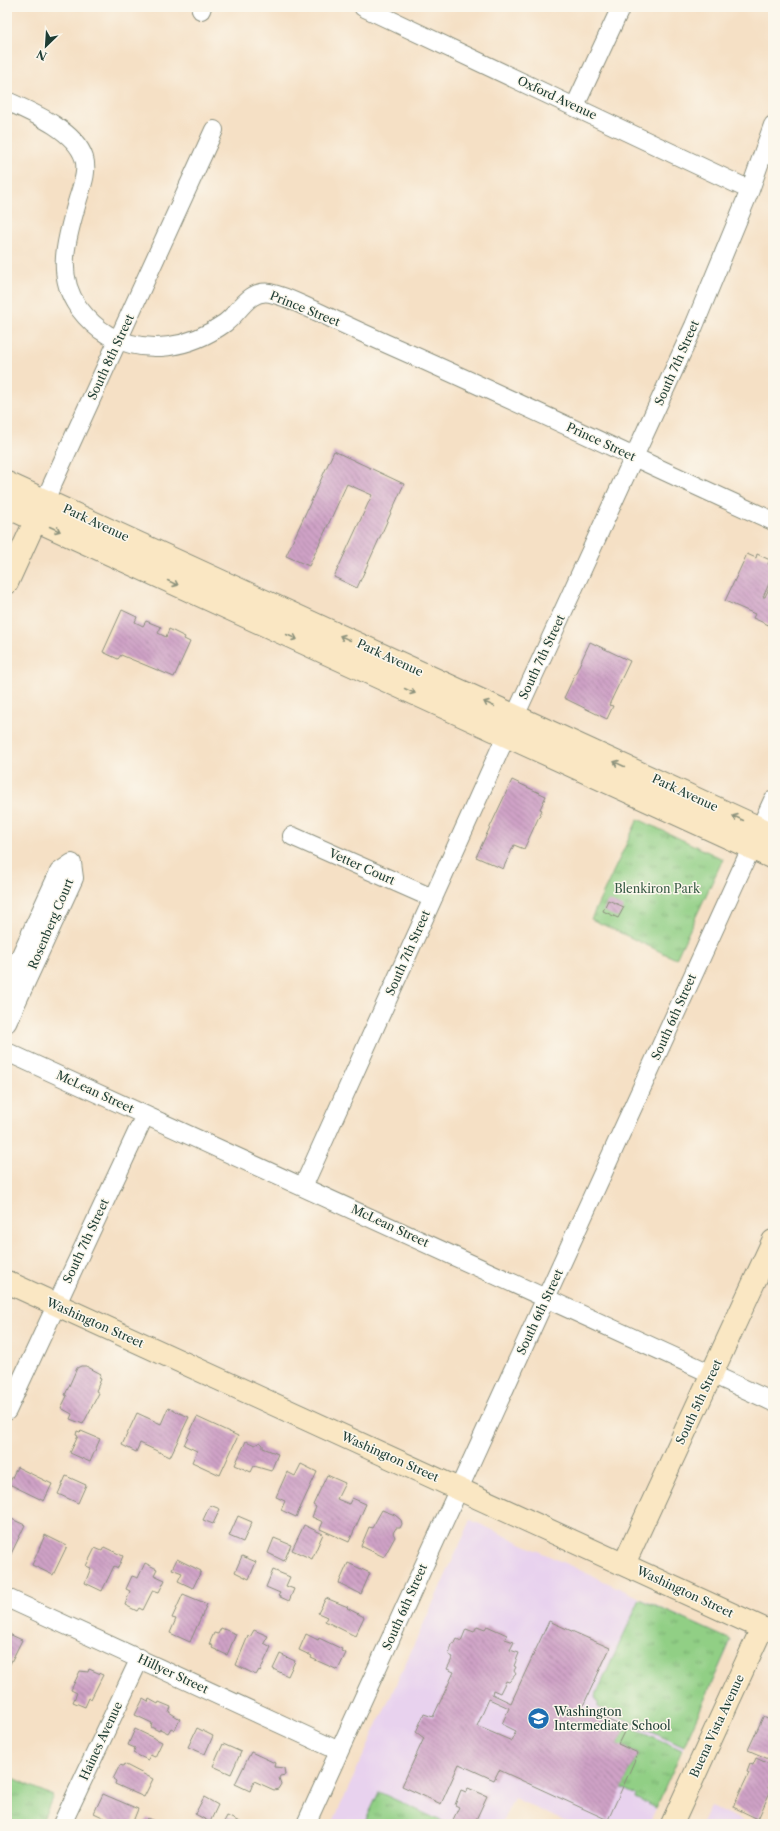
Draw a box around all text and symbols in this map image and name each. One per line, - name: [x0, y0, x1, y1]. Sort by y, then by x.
- north arrow: [26, 26, 66, 66]
- text: N: [34, 47, 49, 63]
- street label: Oxford Avenue: [515, 73, 600, 123]
- street label: Prince Street: [268, 288, 343, 330]
- street label: South 8th Street: [84, 311, 137, 402]
- street label: South 7th Street: [651, 317, 702, 408]
- street label: Prince Street: [564, 419, 639, 464]
- street label: Park Avenue: [61, 501, 132, 545]
- one-way arrow: [49, 526, 61, 533]
- one-way arrow: [167, 580, 179, 587]
- street label: South 7th Street: [515, 611, 568, 702]
- one-way arrow: [285, 634, 297, 641]
- one-way arrow: [339, 634, 351, 641]
- street label: Park Avenue: [355, 636, 426, 680]
- one-way arrow: [404, 688, 416, 695]
- one-way arrow: [483, 700, 495, 707]
- one-way arrow: [614, 760, 626, 767]
- street label: Park Avenue: [650, 771, 721, 815]
- one-way arrow: [732, 814, 744, 821]
- street label: Vetter Court: [326, 845, 398, 888]
- street label: Rosenberg Court: [25, 875, 77, 972]
- park label: Blenkiron Park: [614, 881, 701, 896]
- street label: South 7th Street: [382, 907, 433, 998]
- street label: South 6th Street: [648, 971, 700, 1062]
- street label: McLean Street: [54, 1067, 137, 1116]
- street label: South 7th Street: [59, 1195, 112, 1286]
- street label: McLean Street: [349, 1201, 432, 1250]
- street label: South 6th Street: [513, 1266, 566, 1357]
- street label: Washington Street: [43, 1294, 147, 1351]
- street label: South 5th Street: [672, 1356, 725, 1447]
- street label: Washington Street: [338, 1428, 442, 1485]
- street label: South 6th Street: [379, 1561, 431, 1652]
- street label: Washington Street: [634, 1562, 737, 1621]
- street label: Hillyer Street: [136, 1651, 212, 1697]
- street label: Buena Vista Avenue: [686, 1672, 747, 1780]
- street label: Haines Avenue: [76, 1699, 125, 1782]
- place label: Washington Intermediate School: [553, 1704, 671, 1733]
- school or university icon: Washington Intermediate School: [525, 1706, 551, 1732]

